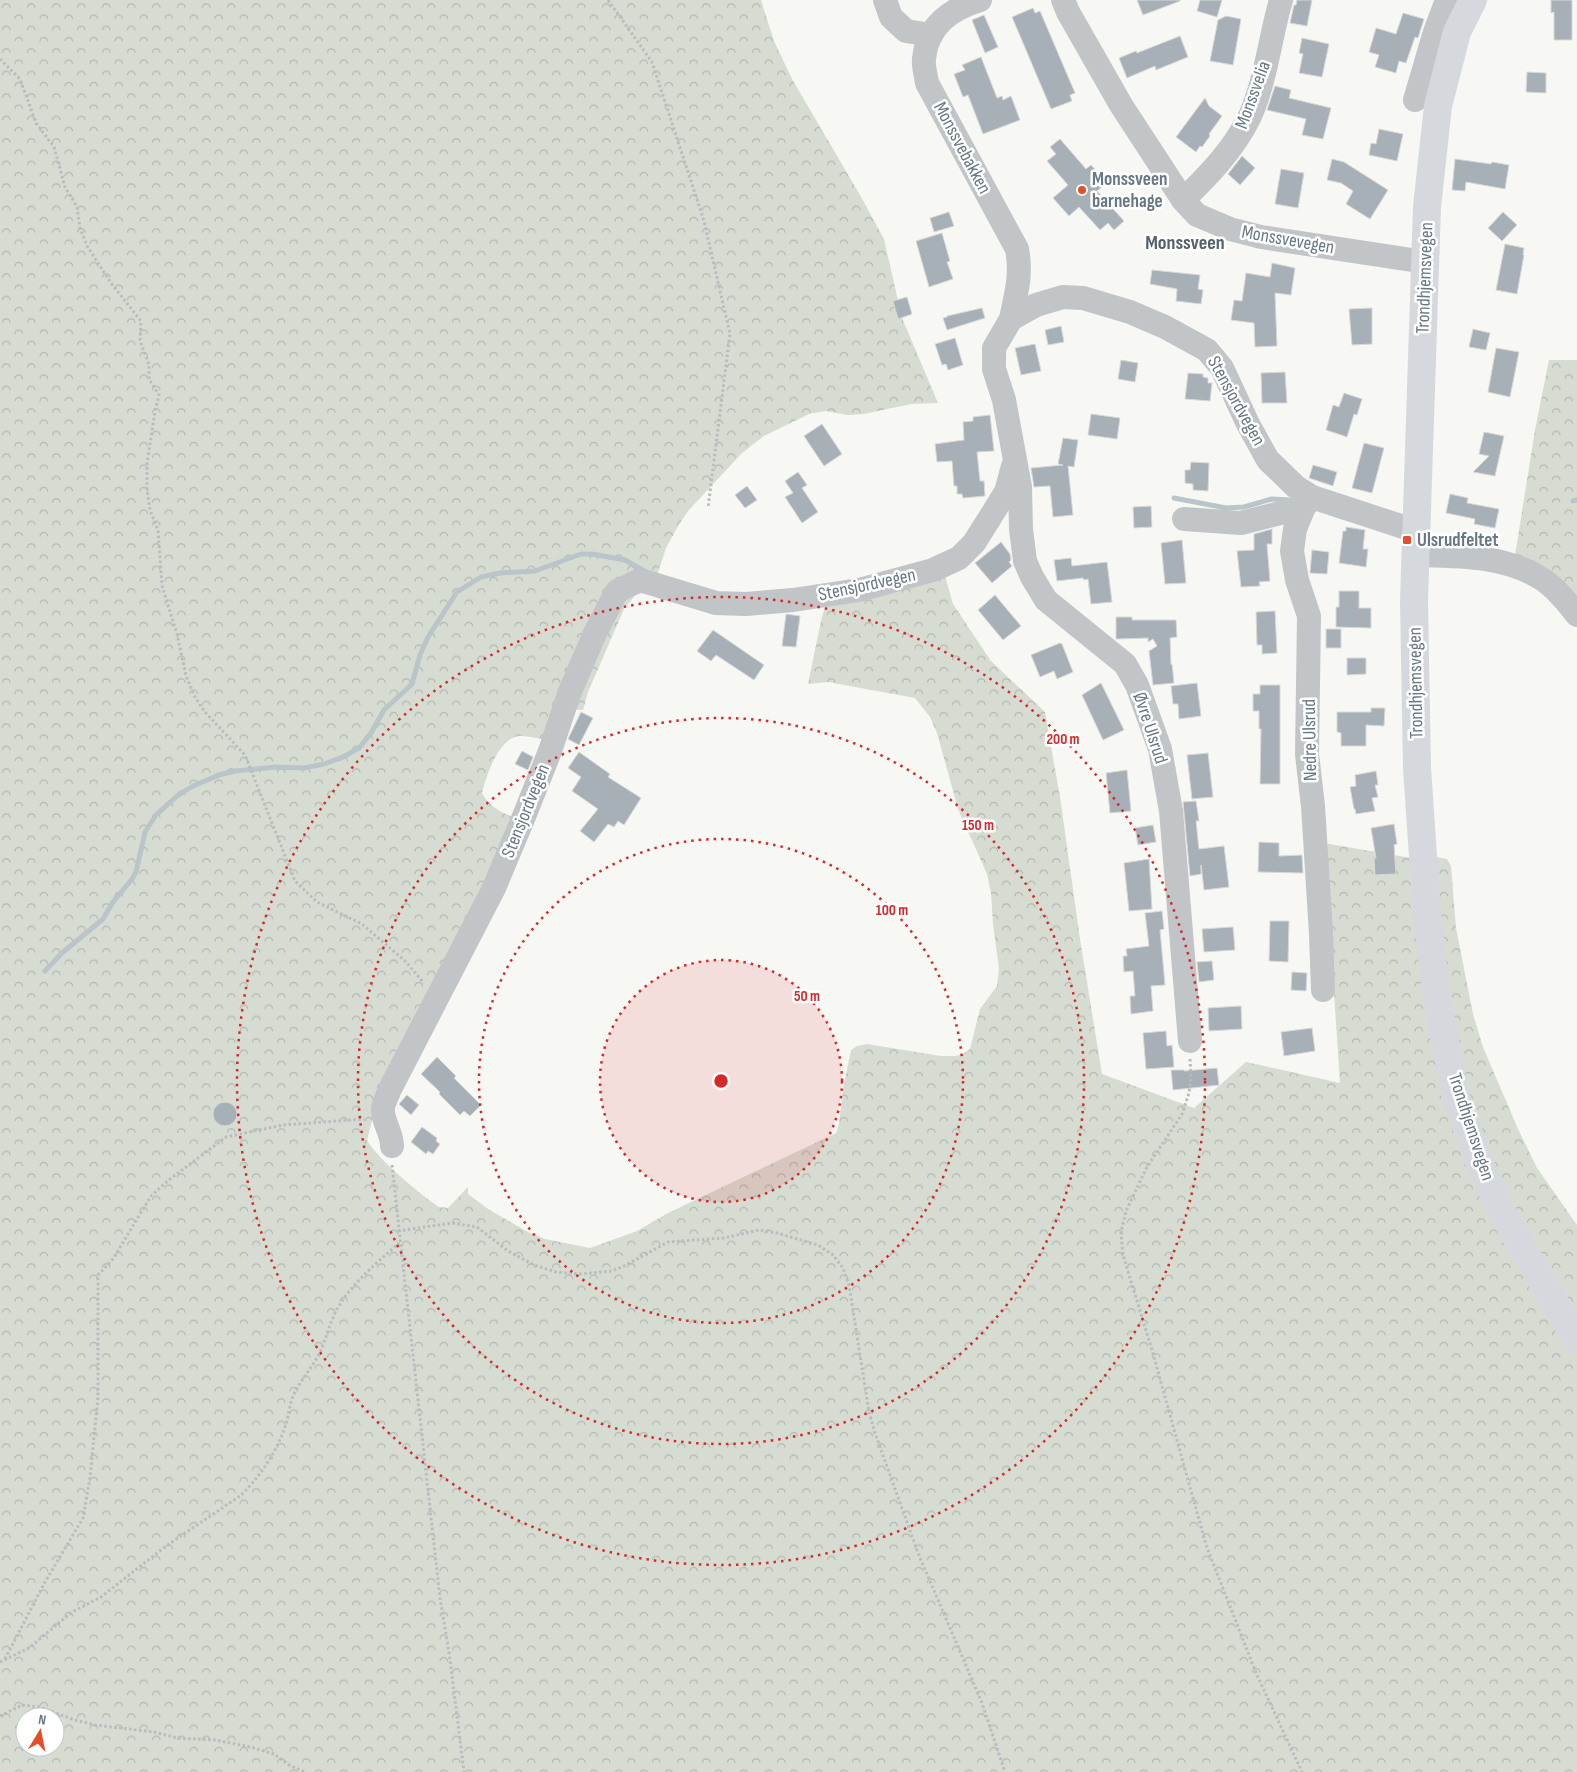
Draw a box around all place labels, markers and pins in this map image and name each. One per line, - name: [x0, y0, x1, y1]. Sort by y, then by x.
- place label: Monssveen barnehage: [1092, 168, 1168, 213]
- marker: Monssveen barnehage: [1076, 184, 1088, 196]
- place label: Ulsrudfeltet: [1417, 529, 1499, 552]
- marker: Ulsrudfeltet: [1401, 534, 1413, 546]
- centre of rings: [712, 1072, 730, 1090]

